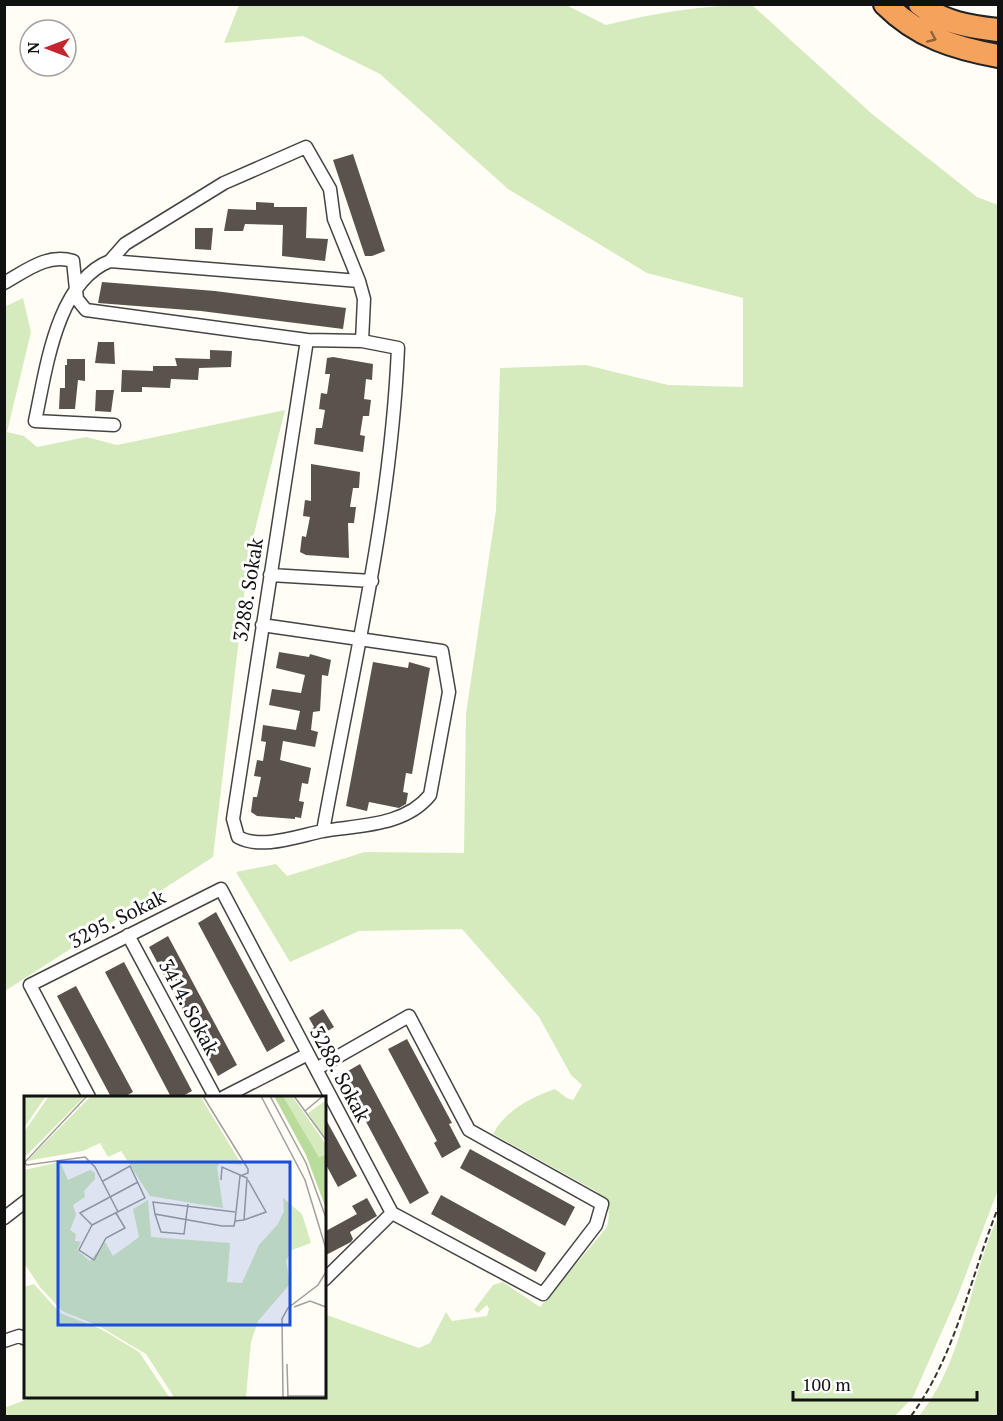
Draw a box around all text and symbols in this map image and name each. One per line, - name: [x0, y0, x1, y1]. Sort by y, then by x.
- north arrow: [18, 18, 78, 78]
- one-way arrow: [926, 31, 937, 43]
- text: N: [22, 42, 44, 54]
- street label: 3288. Sokak: [226, 535, 269, 644]
- street label: 3295. Sokak: [64, 882, 170, 954]
- street label: 3414. Sokak: [153, 954, 226, 1060]
- street label: 3288. Sokak: [304, 1021, 377, 1127]
- inset map: [24, 1096, 326, 1397]
- scale bar: [793, 1364, 978, 1402]
- text: 100 m: [802, 1372, 851, 1396]

